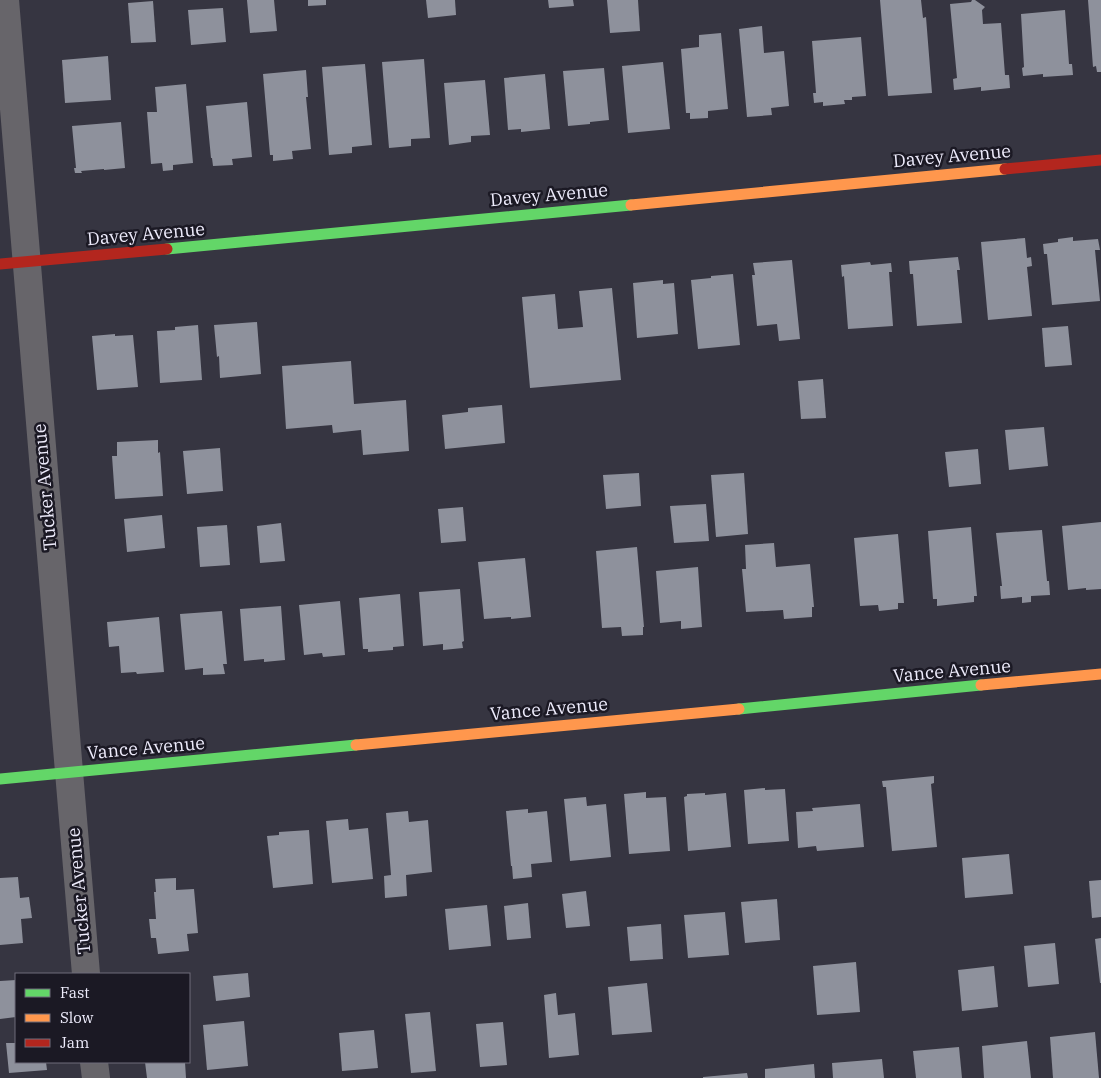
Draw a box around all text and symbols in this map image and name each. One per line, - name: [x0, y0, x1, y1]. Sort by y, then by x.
- street label: Davey Avenue: [892, 139, 1012, 172]
- street label: Davey Avenue: [489, 178, 609, 211]
- street label: Davey Avenue: [86, 217, 206, 250]
- street label: Tucker Avenue: [28, 423, 61, 551]
- street label: Vance Avenue: [892, 654, 1012, 687]
- street label: Vance Avenue: [489, 692, 609, 725]
- street label: Vance Avenue: [86, 731, 206, 764]
- street label: Tucker Avenue: [62, 827, 95, 955]
- legend: [15, 973, 190, 1063]
- text: Fast: [60, 983, 90, 1002]
- text: Slow: [60, 1008, 94, 1027]
- text: Jam: [60, 1033, 89, 1052]

